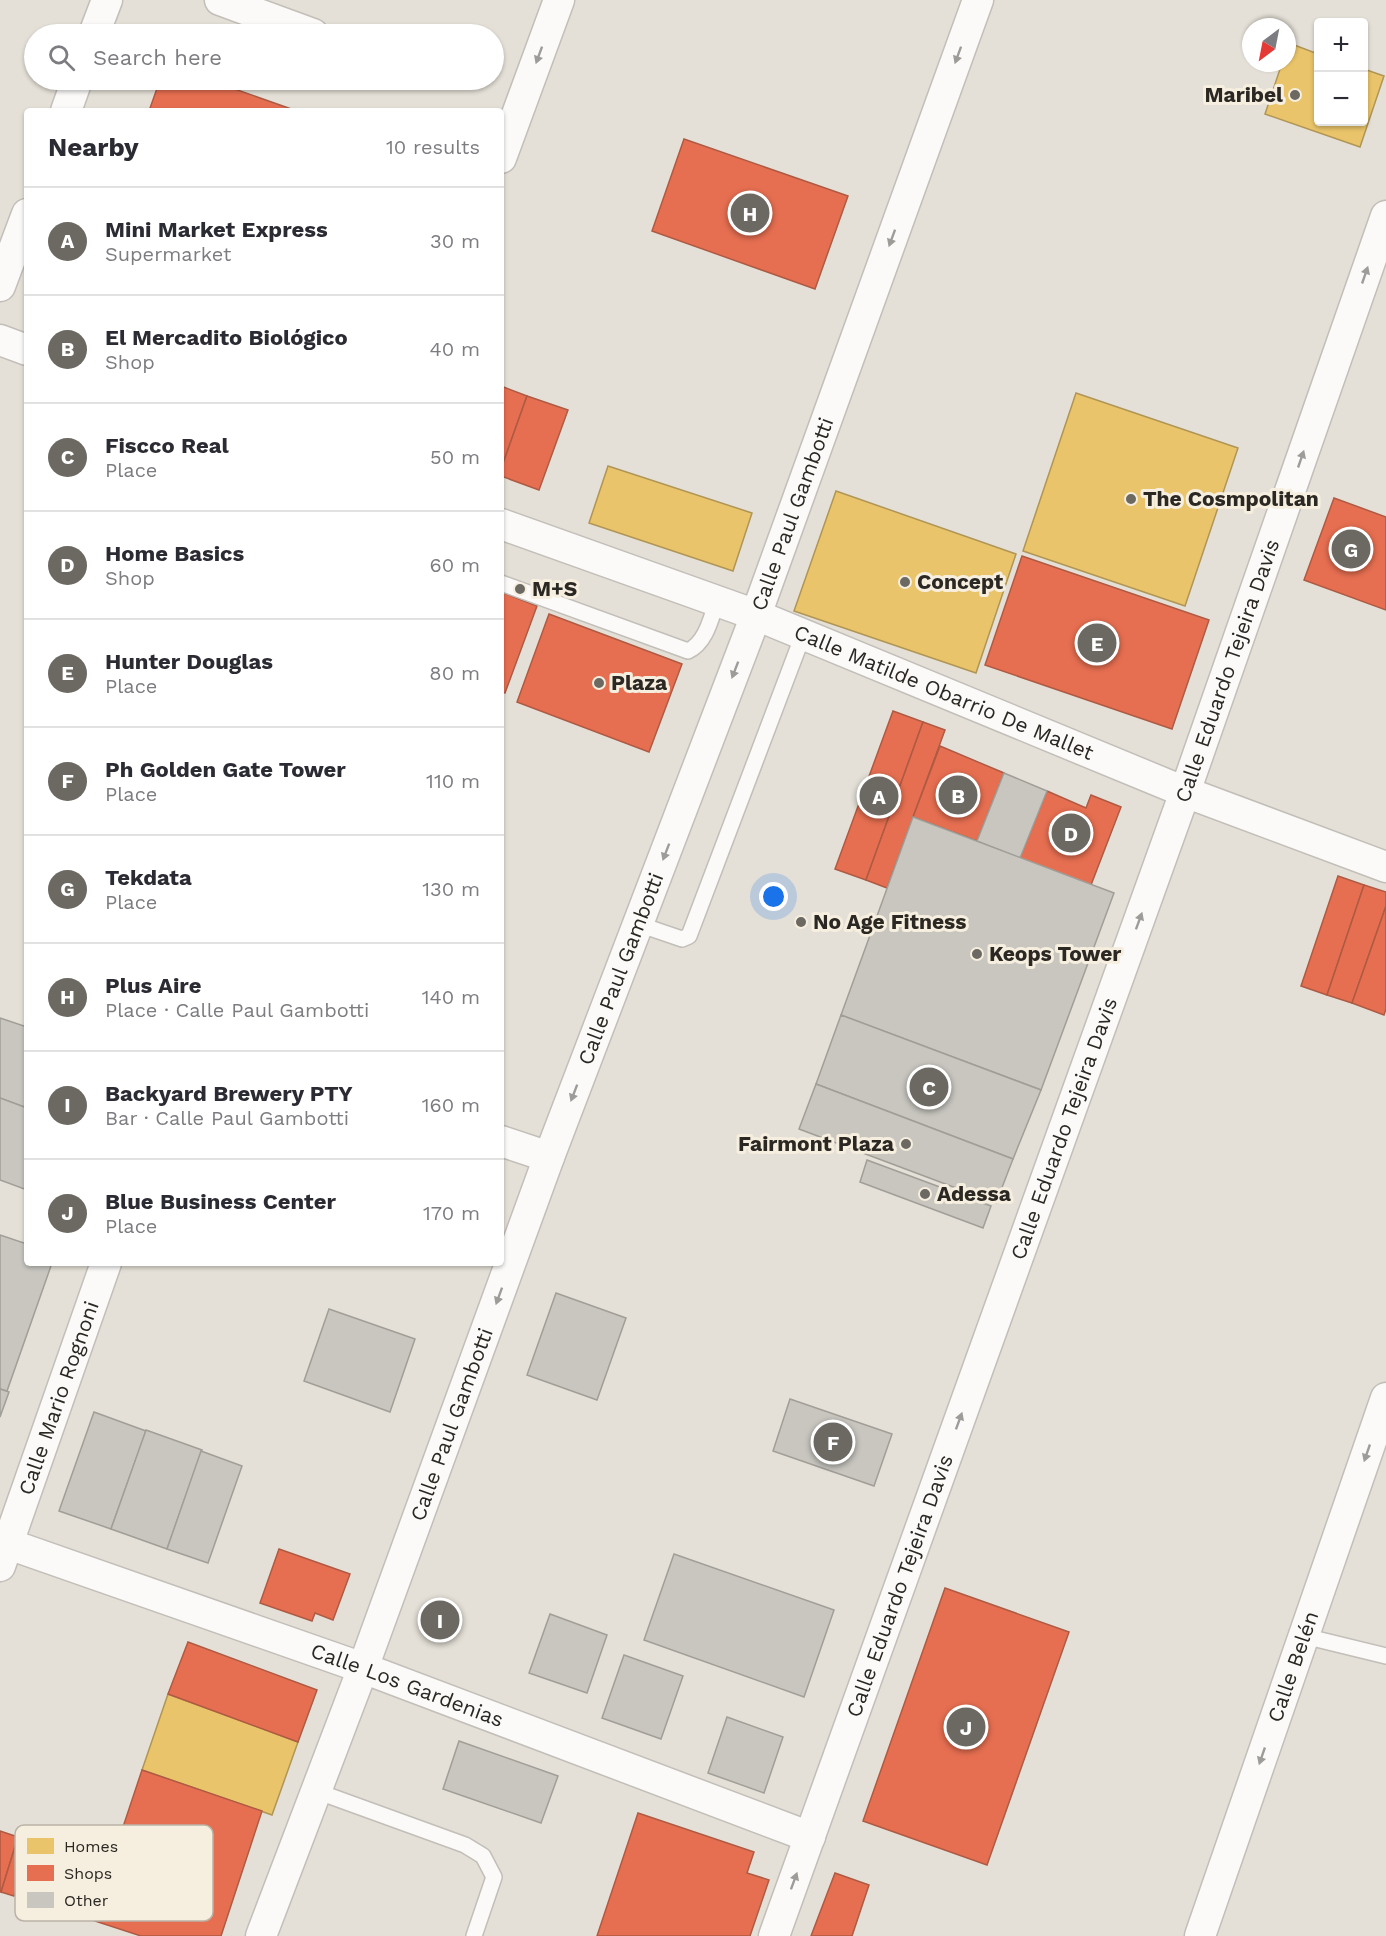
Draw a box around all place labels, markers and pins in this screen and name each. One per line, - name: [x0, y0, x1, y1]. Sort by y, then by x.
- place label: Maribel: [1204, 82, 1283, 107]
- marker: Maribel: [1288, 88, 1302, 102]
- pin: H: [730, 190, 770, 236]
- place label: The Cosmpolitan: [1143, 486, 1319, 511]
- marker: The Cosmpolitan: [1124, 492, 1138, 506]
- pin: G: [1332, 526, 1370, 572]
- place label: Concept: [917, 569, 1003, 594]
- marker: Concept: [898, 575, 912, 589]
- place label: M+S: [532, 576, 577, 601]
- marker: M+S: [513, 582, 527, 596]
- pin: E: [1078, 620, 1116, 666]
- place label: Plaza: [611, 670, 668, 695]
- marker: Plaza: [592, 676, 606, 690]
- pin: B: [938, 772, 978, 818]
- pin: A: [860, 774, 898, 818]
- pin: D: [1052, 810, 1090, 856]
- place label: No Age Fitness: [813, 909, 966, 934]
- marker: No Age Fitness: [794, 915, 808, 929]
- place label: Keops Tower: [989, 941, 1121, 966]
- marker: Keops Tower: [970, 947, 984, 961]
- pin: C: [910, 1064, 948, 1110]
- place label: Fairmont Plaza: [738, 1131, 895, 1156]
- marker: Fairmont Plaza: [899, 1137, 913, 1151]
- place label: Adessa: [937, 1181, 1012, 1206]
- marker: Adessa: [918, 1187, 932, 1201]
- pin: F: [814, 1420, 852, 1464]
- pin: I: [420, 1598, 460, 1642]
- pin: J: [946, 1704, 986, 1750]

